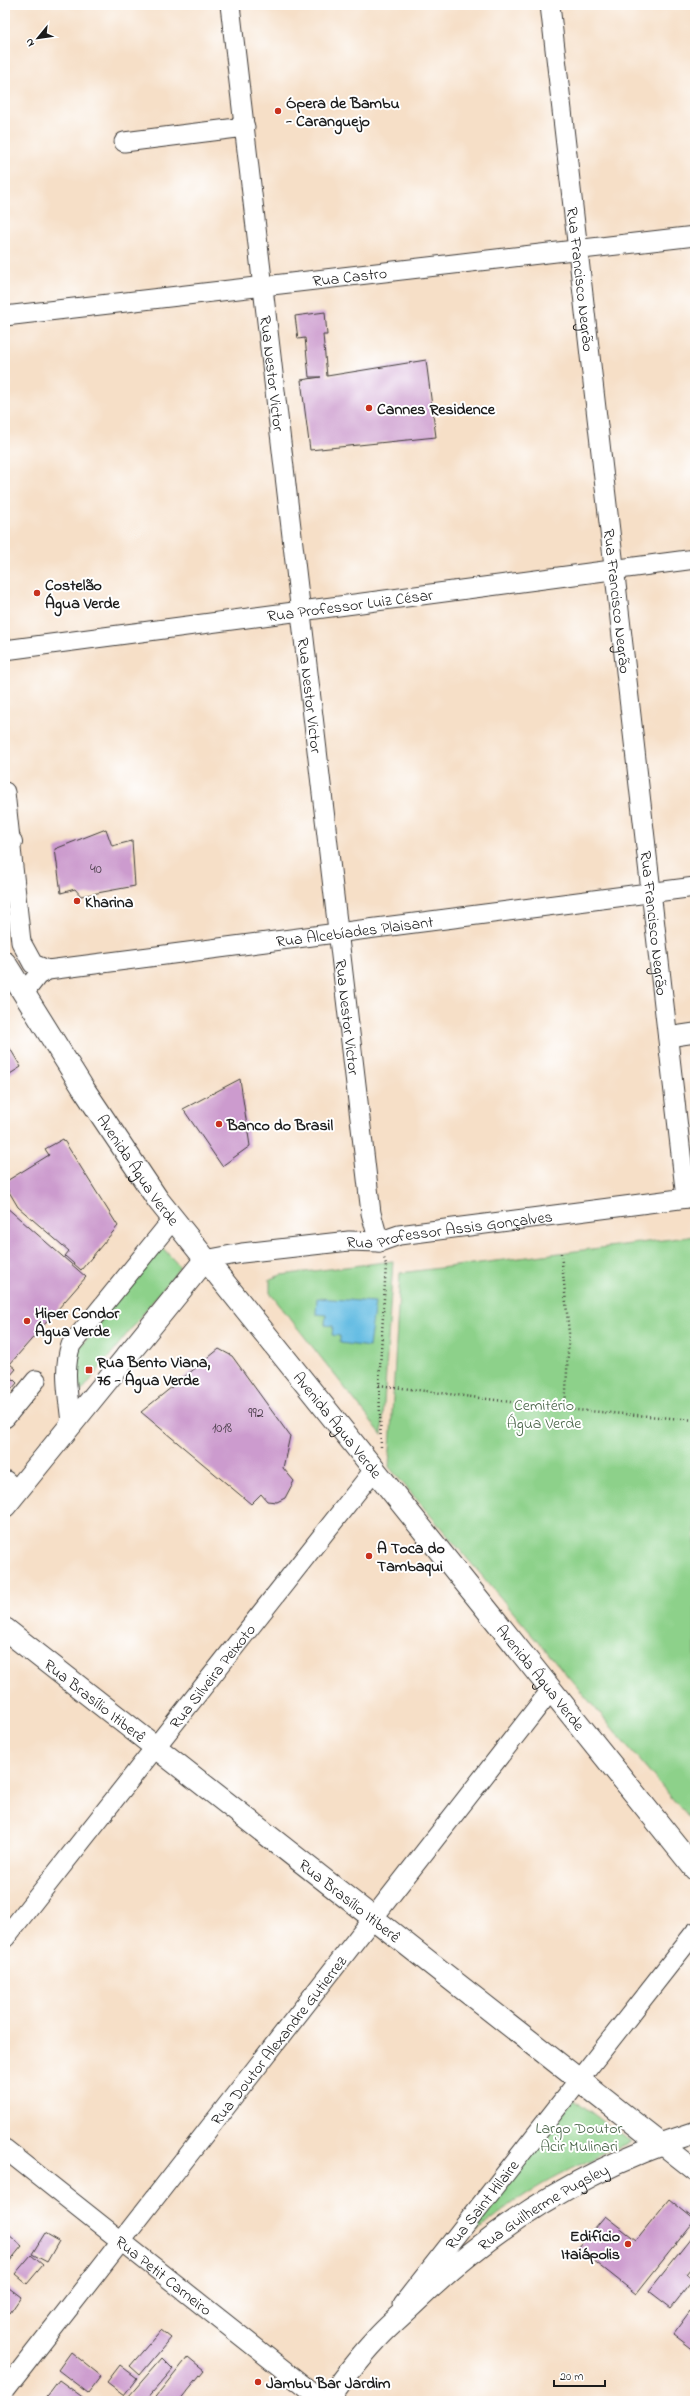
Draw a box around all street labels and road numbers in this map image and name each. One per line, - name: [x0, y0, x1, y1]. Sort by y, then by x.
- street label: Rua Francisco Negrão: [559, 206, 599, 353]
- street label: Rua Castro: [311, 262, 389, 294]
- street label: Rua Nestor Victor: [252, 314, 290, 433]
- street label: Rua Francisco Negrão: [596, 528, 636, 675]
- street label: Rua Professor Luiz César: [266, 584, 435, 629]
- street label: Rua Nestor Victor: [290, 636, 327, 755]
- street label: Rua Francisco Negrão: [633, 850, 673, 997]
- street label: Rua Alcebíades Plaisant: [275, 911, 435, 955]
- street label: Rua Nestor Victor: [327, 958, 365, 1077]
- street label: Avenida Água Verde: [90, 1110, 185, 1232]
- street label: Rua Professor Assis Gonçalves: [346, 1205, 554, 1256]
- street label: Avenida Água Verde: [286, 1367, 387, 1485]
- street label: Rua Silveira Peixoto: [164, 1619, 262, 1735]
- street label: Avenida Água Verde: [489, 1620, 590, 1738]
- street label: Rua Brasílio Itiberê: [38, 1654, 151, 1750]
- street label: Rua Brasílio Itiberê: [293, 1854, 406, 1950]
- street label: Rua Doutor Alexandre Gutierrez: [206, 1951, 354, 2131]
- street label: Rua Saint Hilaire: [440, 2155, 526, 2255]
- street label: Rua Guilherme Pugsley: [473, 2159, 613, 2258]
- street label: Rua Petit Carneiro: [109, 2231, 216, 2323]

